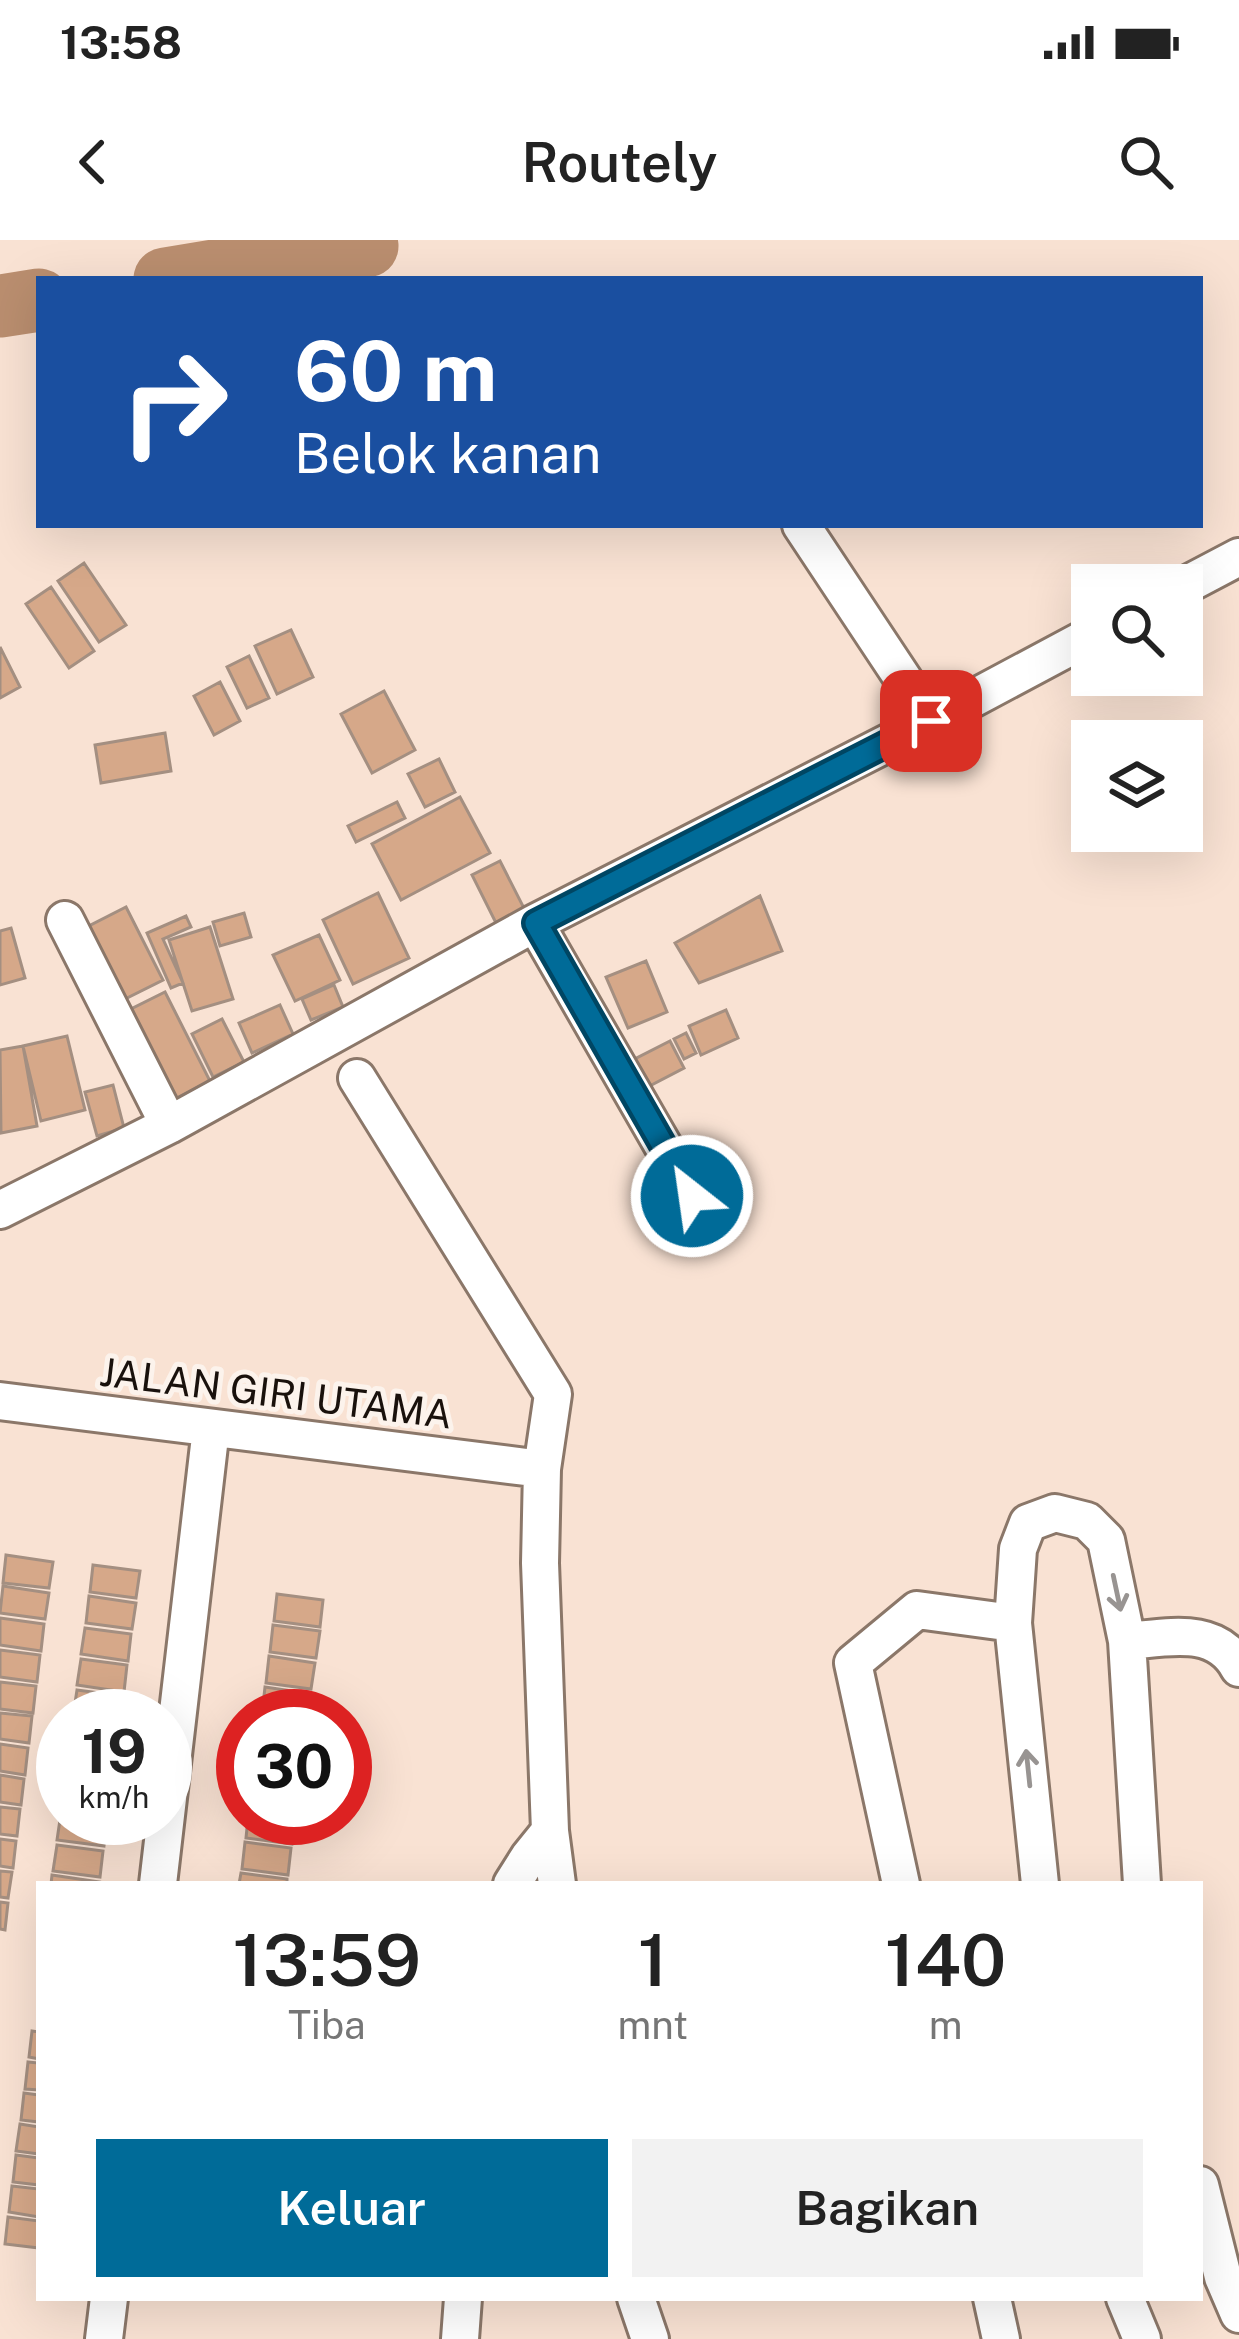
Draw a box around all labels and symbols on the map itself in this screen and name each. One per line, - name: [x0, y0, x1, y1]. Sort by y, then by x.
- pin: [880, 670, 982, 772]
- position arrow: [629, 1133, 755, 1259]
- street label: JALAN GIRI UTAMA: [97, 1349, 455, 1437]
- one-way arrow: [1107, 1573, 1130, 1612]
- speed limit sign: 30: [216, 1689, 372, 1845]
- one-way arrow: [1016, 1749, 1039, 1788]

